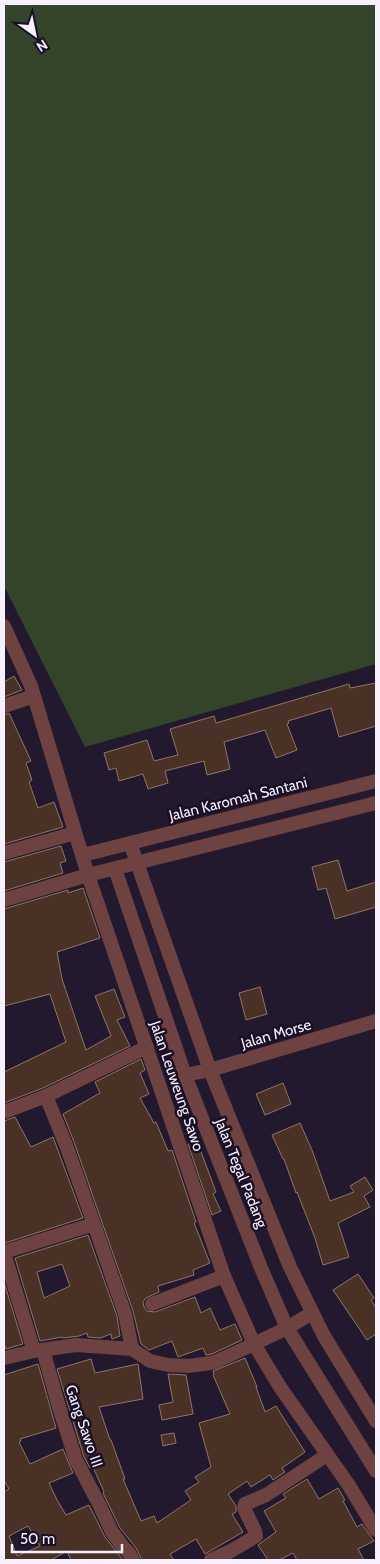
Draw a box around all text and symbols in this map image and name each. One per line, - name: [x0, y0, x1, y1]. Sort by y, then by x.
- north arrow: [10, 10, 60, 60]
- text: N: [33, 36, 51, 56]
- street label: Jalan Karomah Santani: [166, 773, 309, 825]
- street label: Jalan Morse: [238, 1015, 314, 1053]
- street label: Jalan Leuweung Sawo: [146, 1018, 208, 1154]
- street label: Jalan Tegal Padang: [210, 1115, 271, 1231]
- street label: Gang Sawo III: [61, 1382, 107, 1470]
- scale bar: [12, 1522, 122, 1554]
- text: 50 m: [20, 1530, 55, 1548]

